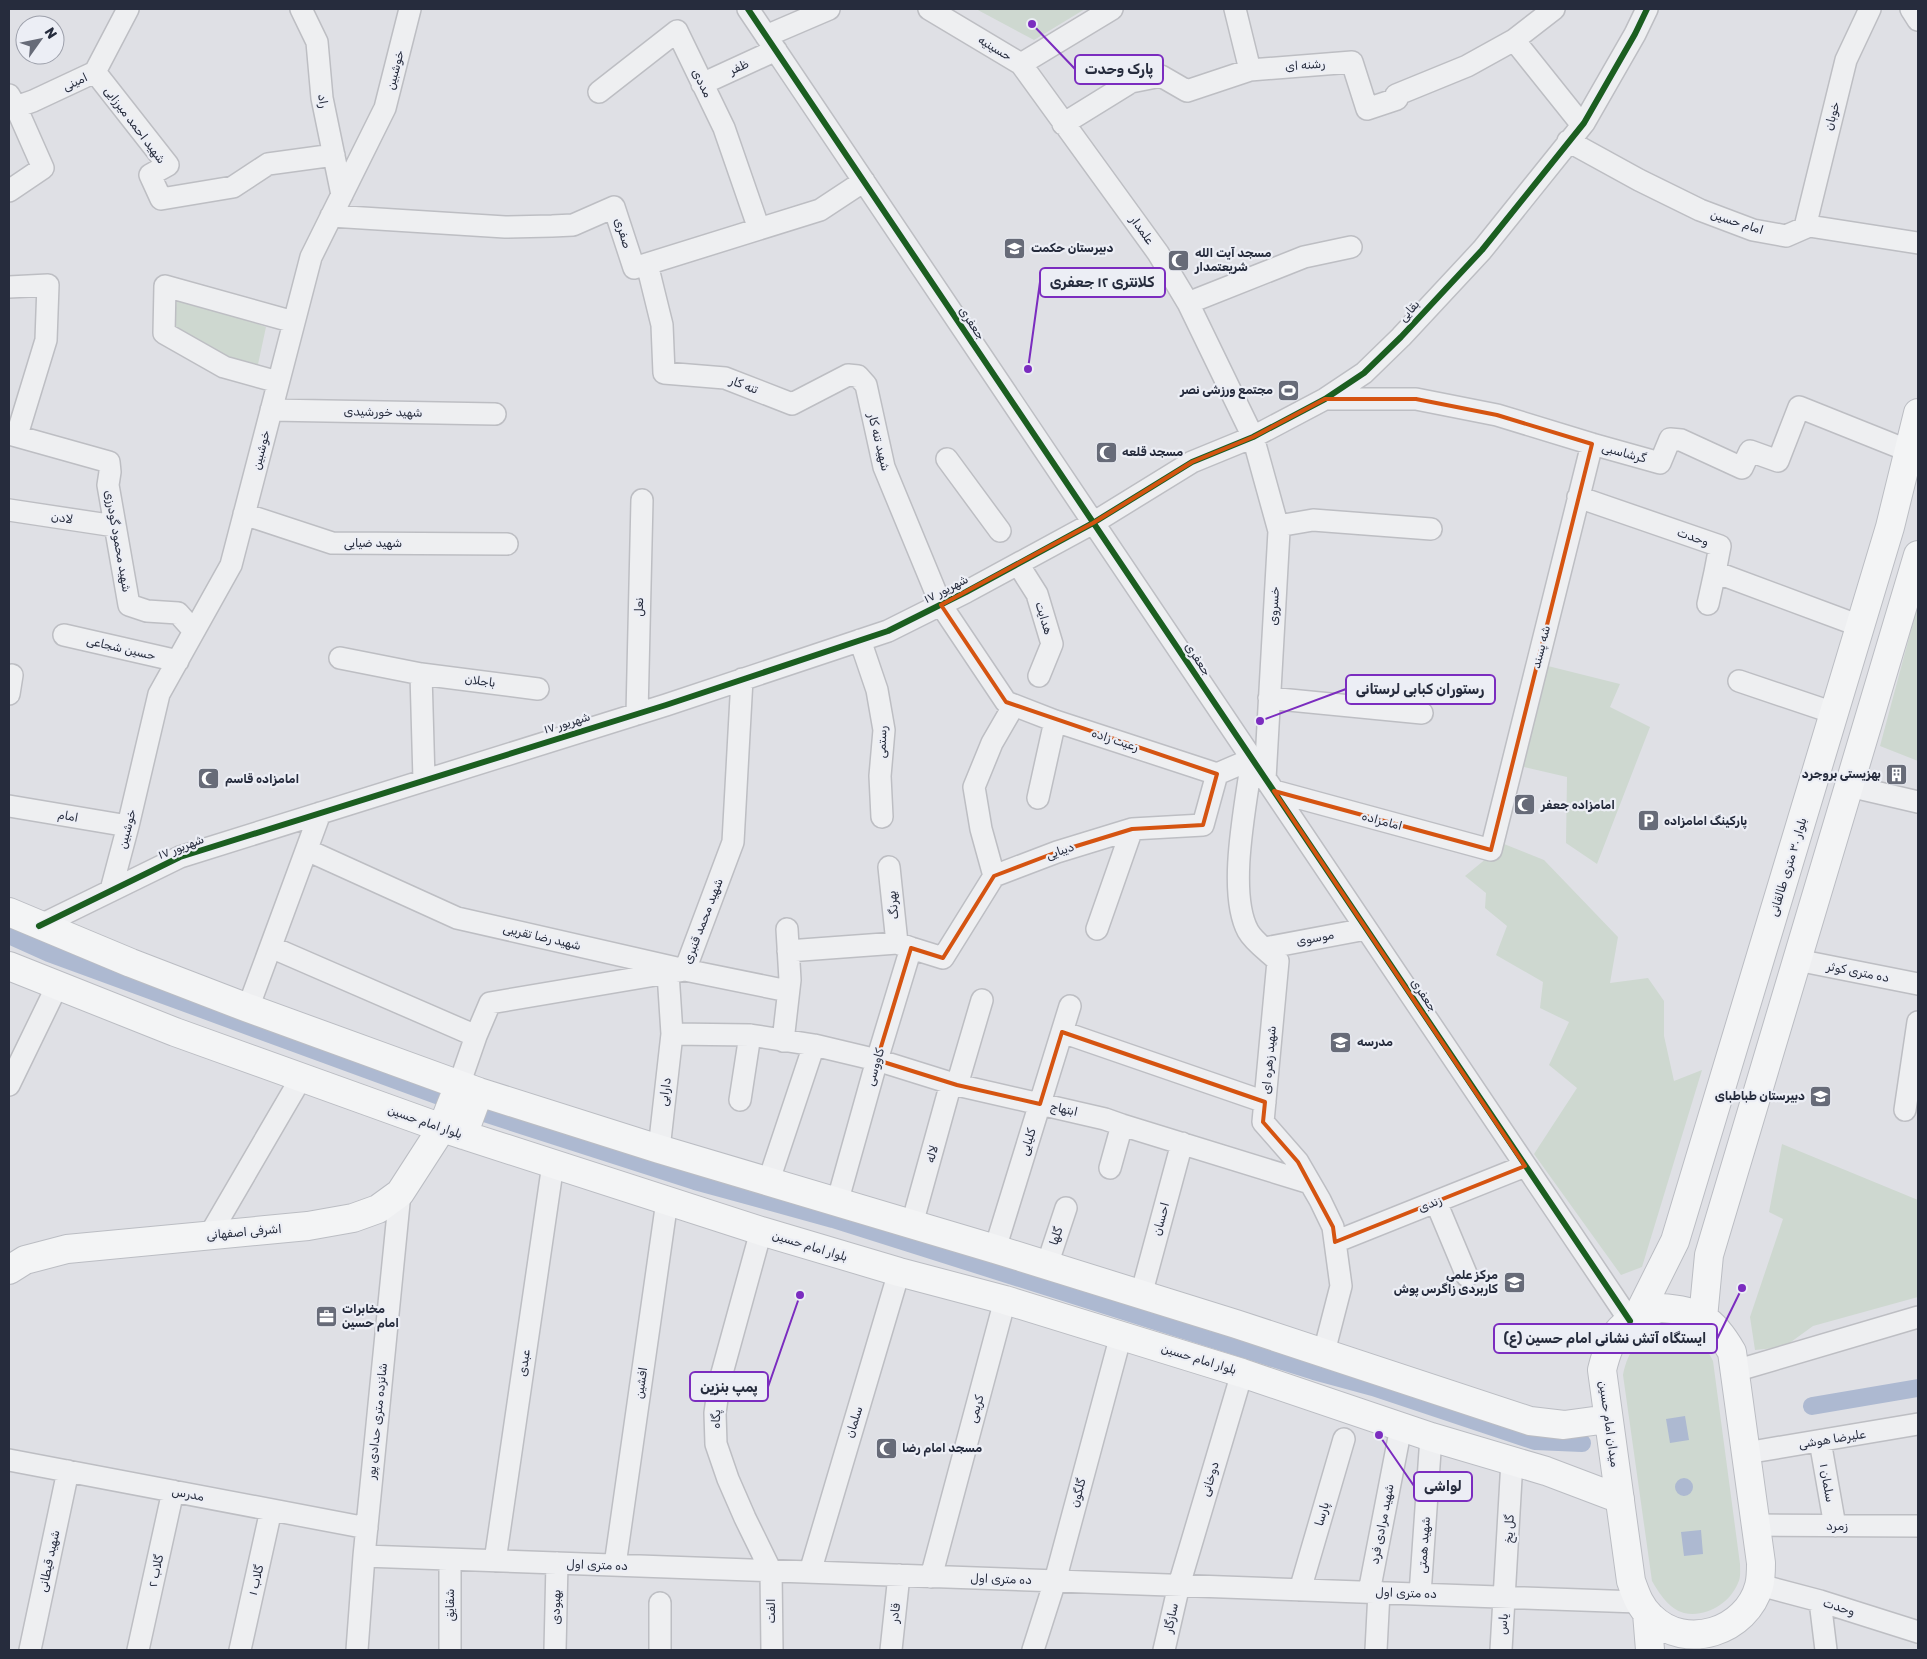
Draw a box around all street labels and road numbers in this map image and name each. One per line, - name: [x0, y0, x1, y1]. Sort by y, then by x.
- street label: حسینیه: [976, 33, 1014, 63]
- street label: خوشبین: [383, 49, 408, 92]
- street label: ظفر: [726, 57, 751, 79]
- street label: رشنه ای: [1284, 57, 1326, 74]
- street label: مددی: [689, 66, 715, 100]
- street label: امینی: [60, 70, 90, 95]
- street label: شهید احمد میرزایی: [101, 84, 169, 167]
- street label: راد: [314, 93, 331, 109]
- street label: خوبان: [1822, 100, 1843, 132]
- street label: امام حسین: [1708, 207, 1765, 239]
- street label: علمدار: [1126, 212, 1157, 248]
- street label: صفری: [611, 216, 634, 250]
- street label: بقایی: [1396, 297, 1423, 325]
- street label: جعفری: [955, 304, 988, 343]
- street label: تنه کار: [727, 373, 760, 398]
- street label: شهید خورشیدی: [343, 404, 423, 421]
- street label: شهید تنه کار: [864, 411, 893, 473]
- street label: خوشبین: [249, 429, 274, 472]
- street label: گرشاسبی: [1600, 440, 1648, 467]
- street label: شهید محمود گودرزی: [101, 489, 134, 593]
- street label: لادن: [50, 510, 74, 526]
- street label: وحدت: [1675, 525, 1711, 550]
- street label: شهید ضیایی: [344, 536, 402, 551]
- street label: ۱۷ شهریور: [921, 572, 971, 607]
- street label: خسروی: [1266, 586, 1283, 626]
- street label: نعل: [632, 597, 646, 617]
- street label: هدایت: [1032, 600, 1056, 636]
- street label: شه پسند: [1529, 624, 1554, 670]
- street label: حسین شجاعی: [85, 633, 157, 664]
- street label: جعفری: [1181, 640, 1214, 679]
- street label: باجلان: [464, 672, 496, 690]
- street label: ۱۷ شهریور: [542, 709, 592, 738]
- street label: رستمی: [874, 725, 891, 759]
- street label: رعیت زاده: [1089, 726, 1140, 755]
- street label: امام: [56, 807, 79, 827]
- street label: خوشبین: [115, 808, 140, 851]
- street label: امامزاده: [1360, 809, 1404, 834]
- street label: بلوار ۳۰ متری طالقانی: [1766, 816, 1811, 918]
- street label: ۱۷ شهریور: [156, 832, 206, 863]
- street label: دیبایی: [1044, 840, 1076, 863]
- street label: شهید محمد قنبری: [680, 876, 727, 966]
- street label: بهرنگ: [885, 890, 902, 920]
- street label: شهید رضا تقریبی: [501, 921, 583, 954]
- street label: موسوی: [1295, 927, 1336, 950]
- street label: ده متری کوثر: [1825, 959, 1891, 986]
- street label: جعفری: [1407, 976, 1440, 1015]
- street label: شهید زهره ای: [1259, 1025, 1280, 1095]
- street label: کاووسی: [863, 1046, 888, 1088]
- street label: دارابی: [656, 1077, 675, 1107]
- street label: ابتهاج: [1049, 1099, 1079, 1121]
- street label: بلوار امام حسین: [385, 1103, 464, 1143]
- street label: کلیایی: [1017, 1126, 1040, 1158]
- street label: لاله: [923, 1144, 941, 1164]
- street label: زندی: [1416, 1193, 1444, 1216]
- street label: احسان: [1150, 1201, 1172, 1237]
- street label: اشرفی اصفهانی: [206, 1222, 282, 1243]
- street label: گلها: [1046, 1225, 1066, 1247]
- street label: بلوار امام حسین: [770, 1228, 849, 1266]
- street label: بلوار امام حسین: [1159, 1341, 1238, 1379]
- street label: عبدی: [515, 1348, 533, 1377]
- street label: شانزده متری حدادی پور: [364, 1362, 391, 1481]
- street label: افشین: [632, 1366, 650, 1400]
- street label: میدان امام حسین: [1594, 1380, 1622, 1469]
- street label: کریمی: [966, 1393, 988, 1425]
- street label: سلمان: [843, 1404, 865, 1440]
- street label: پگاه: [709, 1409, 724, 1429]
- street label: علیرضا هوشی: [1797, 1427, 1867, 1452]
- street label: دوخانی: [1198, 1460, 1223, 1498]
- street label: سلمان ۱: [1817, 1463, 1837, 1503]
- street label: گلگون: [1067, 1476, 1090, 1509]
- street label: شهید مرادی فرد: [1367, 1483, 1398, 1565]
- street label: مدرس: [171, 1484, 206, 1505]
- street label: پارسا: [1312, 1500, 1333, 1528]
- street label: گل یخ: [1501, 1514, 1519, 1544]
- street label: شهید همتی: [1415, 1516, 1434, 1574]
- street label: زمرد: [1826, 1519, 1848, 1534]
- street label: شهید قیطانی: [36, 1529, 63, 1593]
- street label: گلاب ۲: [146, 1553, 166, 1589]
- street label: ده متری اول: [566, 1557, 628, 1574]
- street label: گلاب ۱: [246, 1563, 266, 1597]
- street label: ده متری اول: [970, 1571, 1032, 1588]
- street label: ده متری اول: [1375, 1585, 1437, 1602]
- street label: شقایق: [443, 1588, 458, 1622]
- street label: بهبودی: [549, 1589, 564, 1625]
- street label: وحدت: [1821, 1596, 1857, 1619]
- street label: الفت: [764, 1599, 778, 1623]
- street label: قادر: [887, 1602, 904, 1625]
- street label: سازگار: [1161, 1602, 1182, 1635]
- street label: یاس: [1495, 1613, 1511, 1635]

